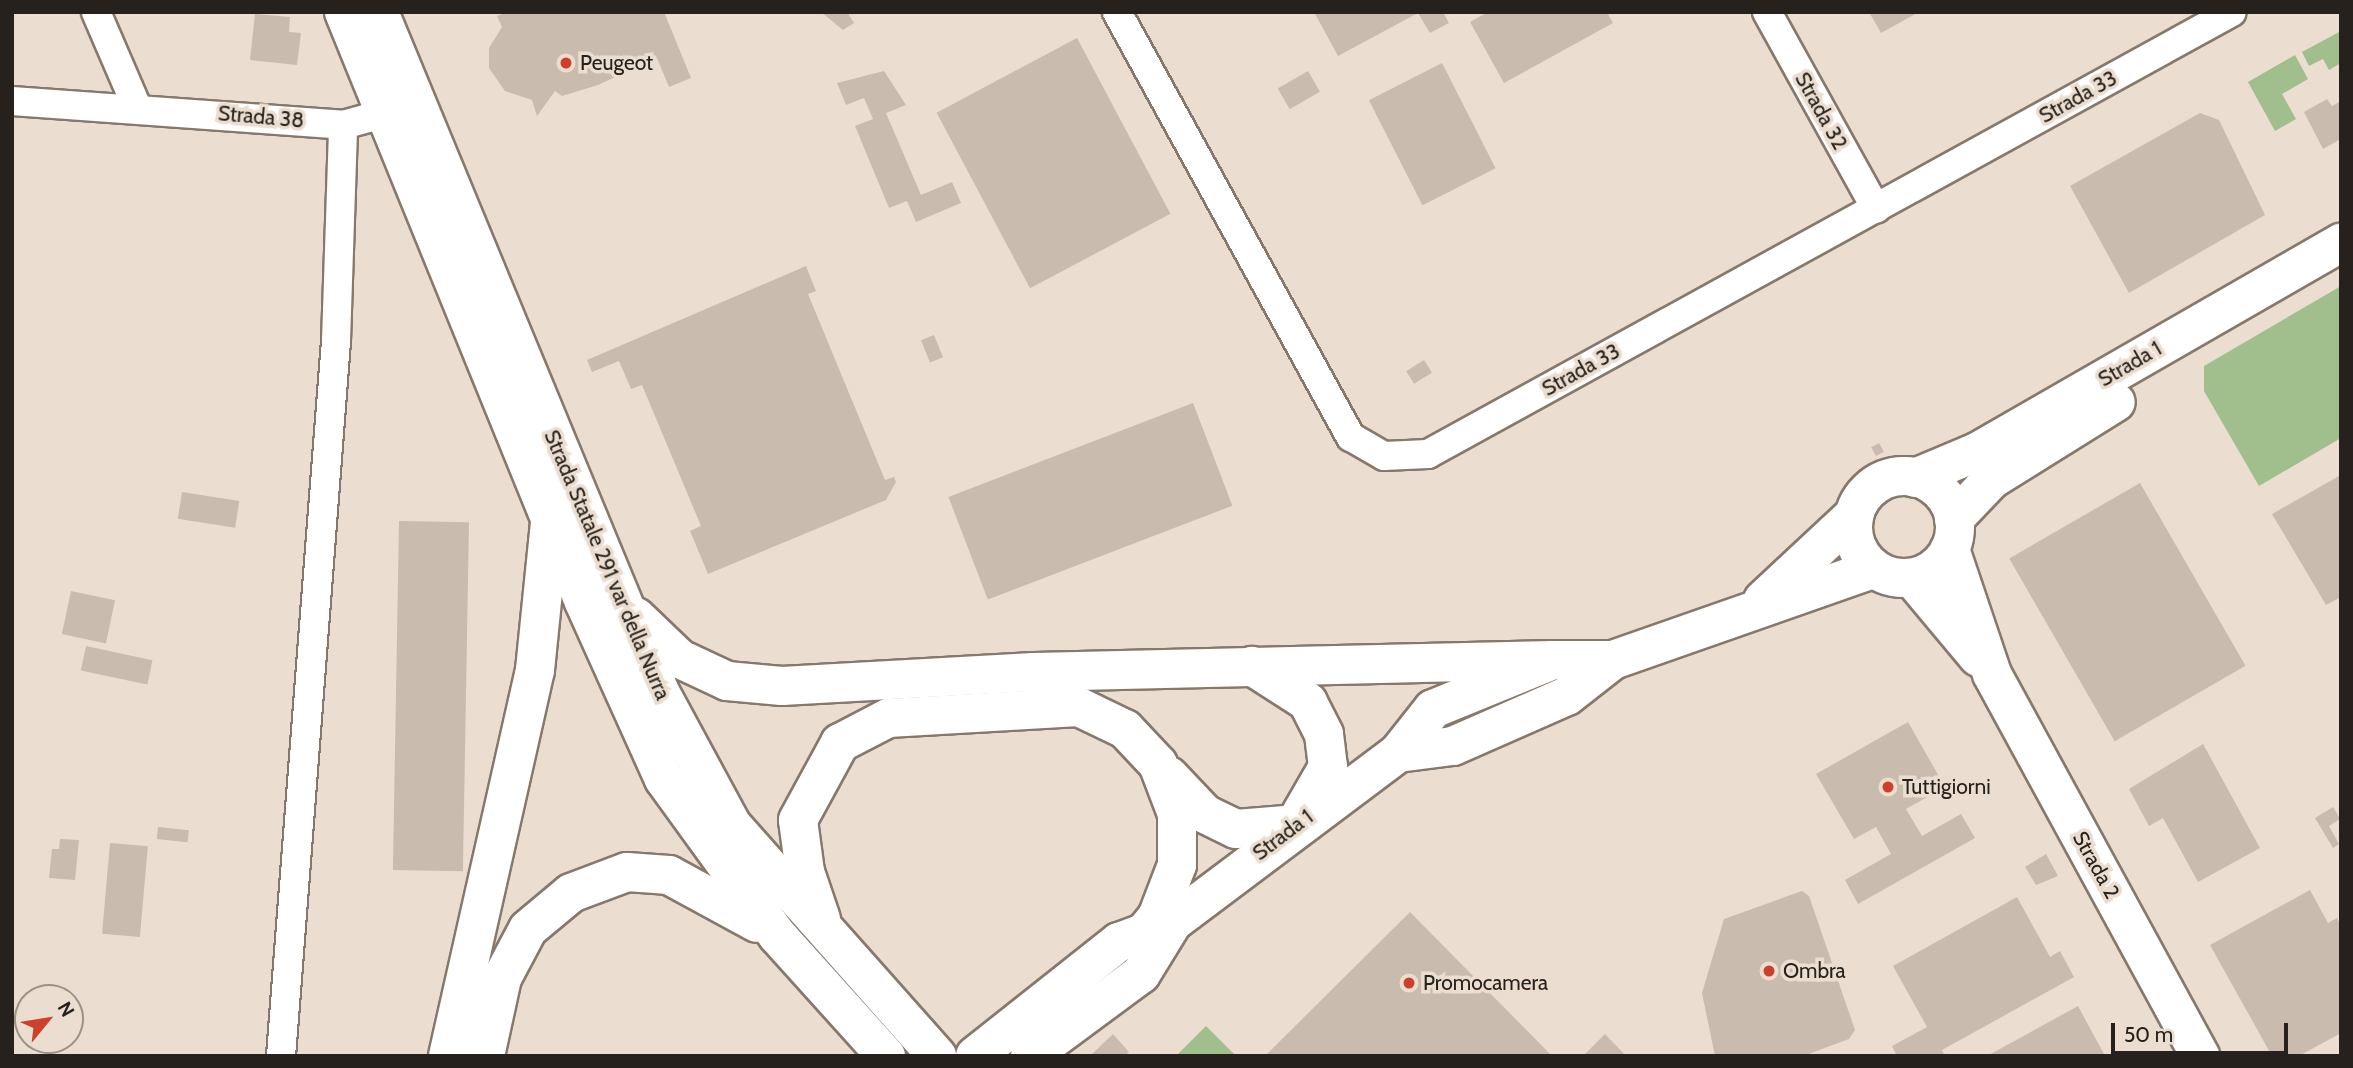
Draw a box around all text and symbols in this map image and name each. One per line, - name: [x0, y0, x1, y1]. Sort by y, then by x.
- place label: Peugeot: [580, 50, 653, 76]
- marker: Peugeot: [558, 55, 574, 71]
- street label: Strada 33: [2035, 65, 2121, 129]
- street label: Strada 32: [1790, 68, 1852, 154]
- street label: Strada 38: [217, 101, 305, 133]
- street label: Strada 1: [2094, 336, 2166, 392]
- street label: Strada 33: [1538, 338, 1624, 402]
- street label: Strada Statale 291 var della Nurra: [539, 426, 675, 704]
- place label: Tuttigiorni: [1902, 774, 1991, 800]
- marker: Tuttigiorni: [1880, 779, 1896, 795]
- street label: Strada 1: [1248, 804, 1318, 866]
- street label: Strada 2: [2067, 827, 2125, 903]
- place label: Ombra: [1783, 958, 1846, 984]
- marker: Ombra: [1761, 963, 1777, 979]
- place label: Promocamera: [1423, 970, 1548, 996]
- marker: Promocamera: [1401, 975, 1417, 991]
- north arrow: [14, 984, 84, 1054]
- text: N: [53, 998, 79, 1021]
- scale bar: [2115, 1009, 2292, 1052]
- text: 50 m: [2124, 1022, 2173, 1047]

